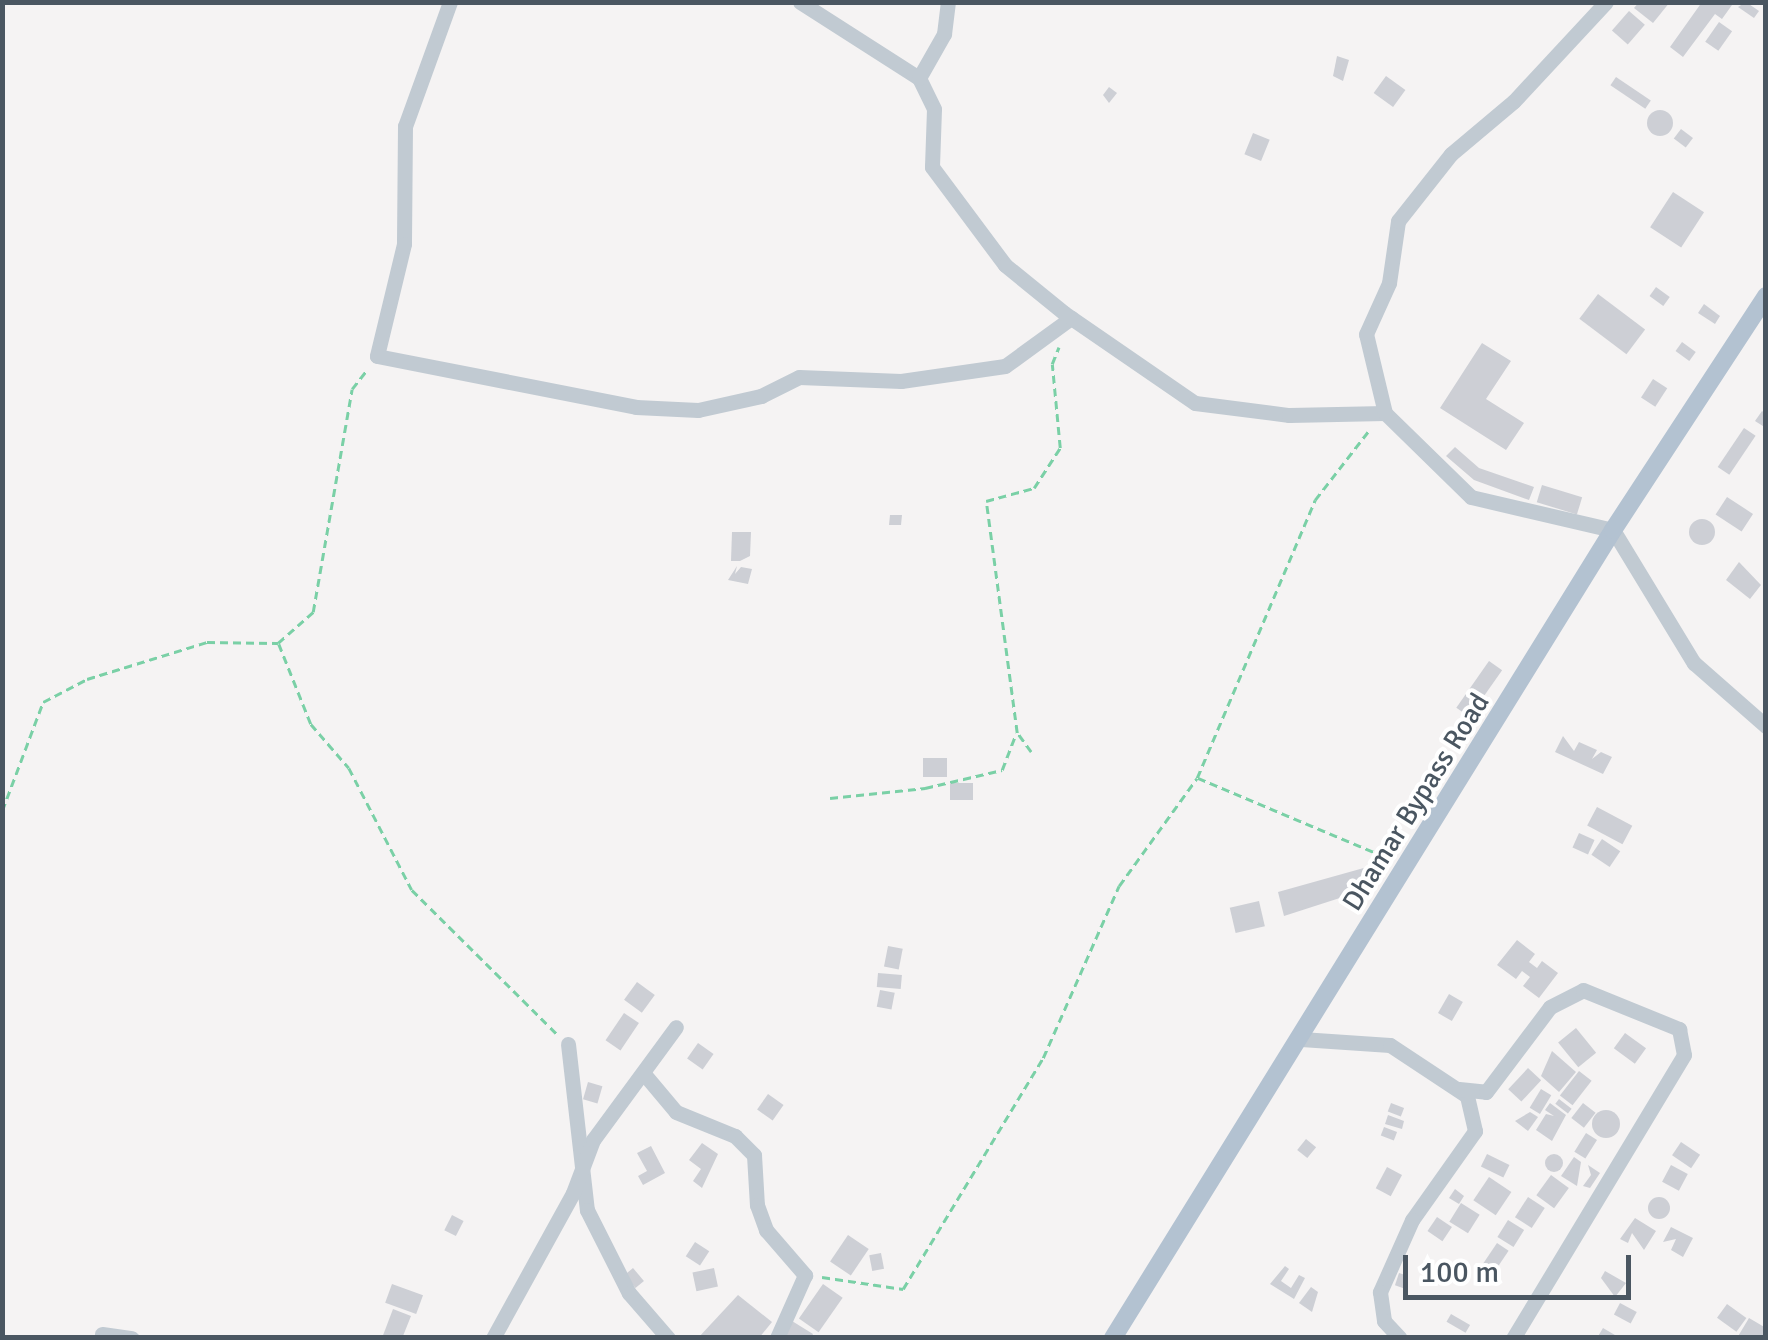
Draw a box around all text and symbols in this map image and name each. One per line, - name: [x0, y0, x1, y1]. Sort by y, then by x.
- street label: Dhamar Bypass Road: [1336, 687, 1496, 917]
- scale bar: [1408, 1235, 1636, 1297]
- text: 100 m: [1420, 1254, 1499, 1291]

